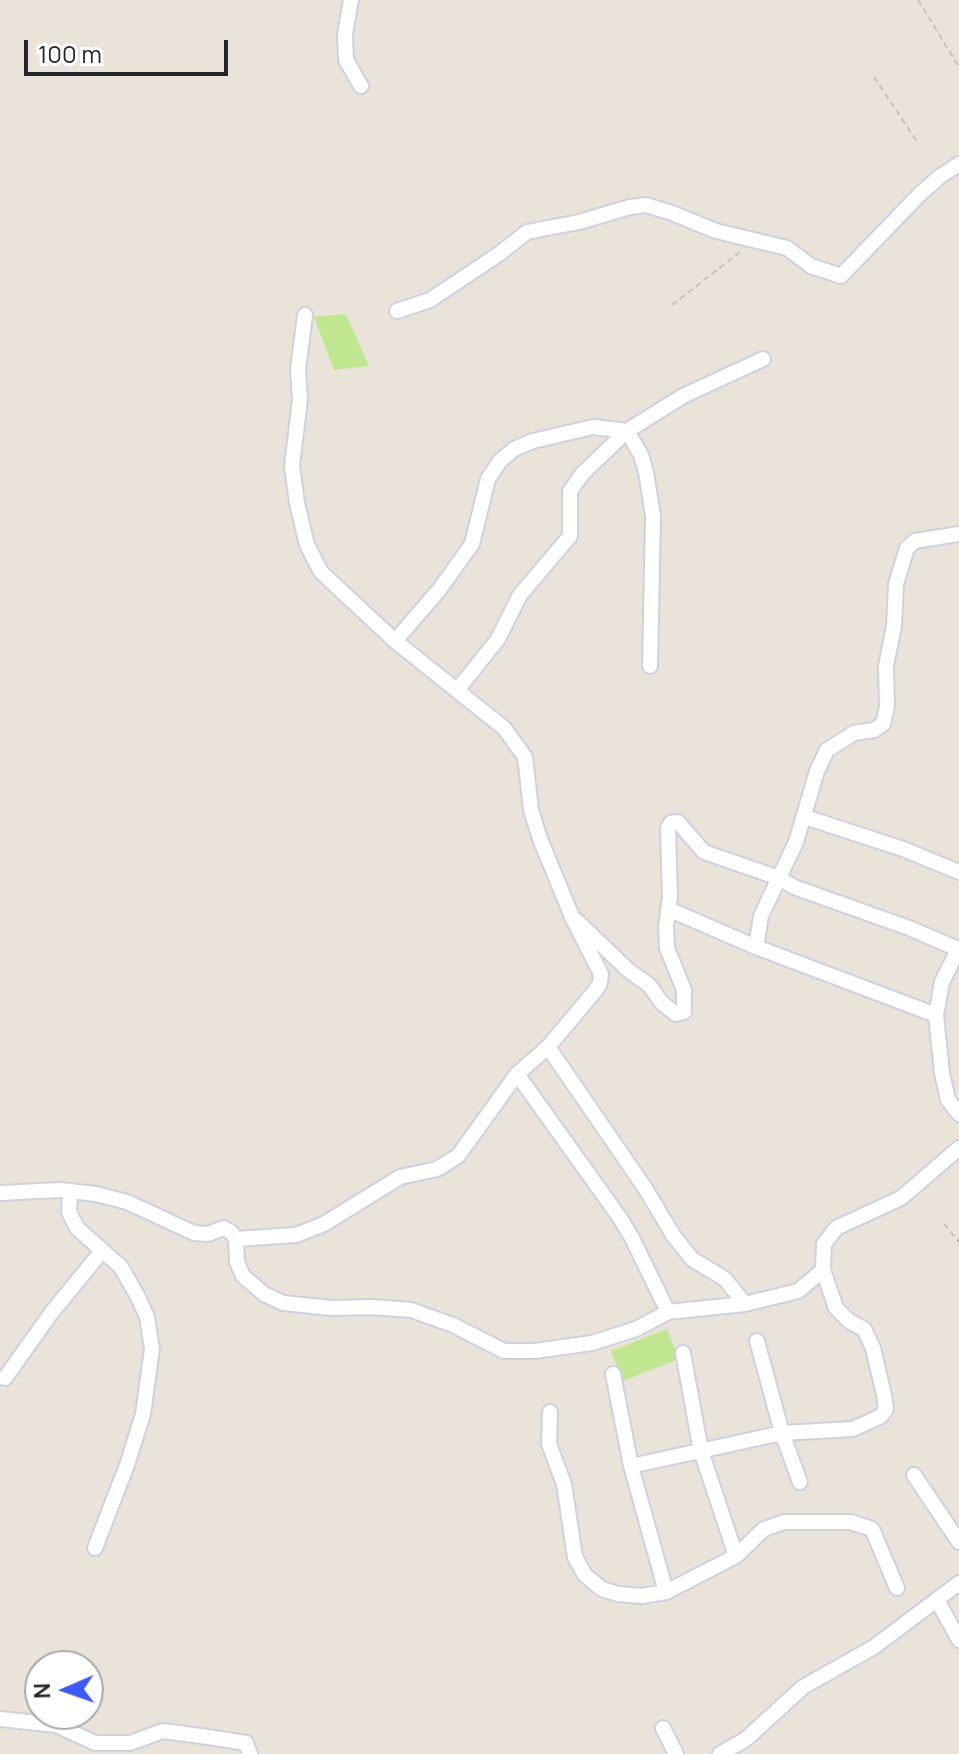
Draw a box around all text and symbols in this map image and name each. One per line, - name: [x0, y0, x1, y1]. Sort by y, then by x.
- scale bar: [28, 24, 232, 74]
- text: 100 m: [38, 37, 102, 70]
- north arrow: [24, 1650, 104, 1730]
- text: N: [27, 1682, 57, 1699]

